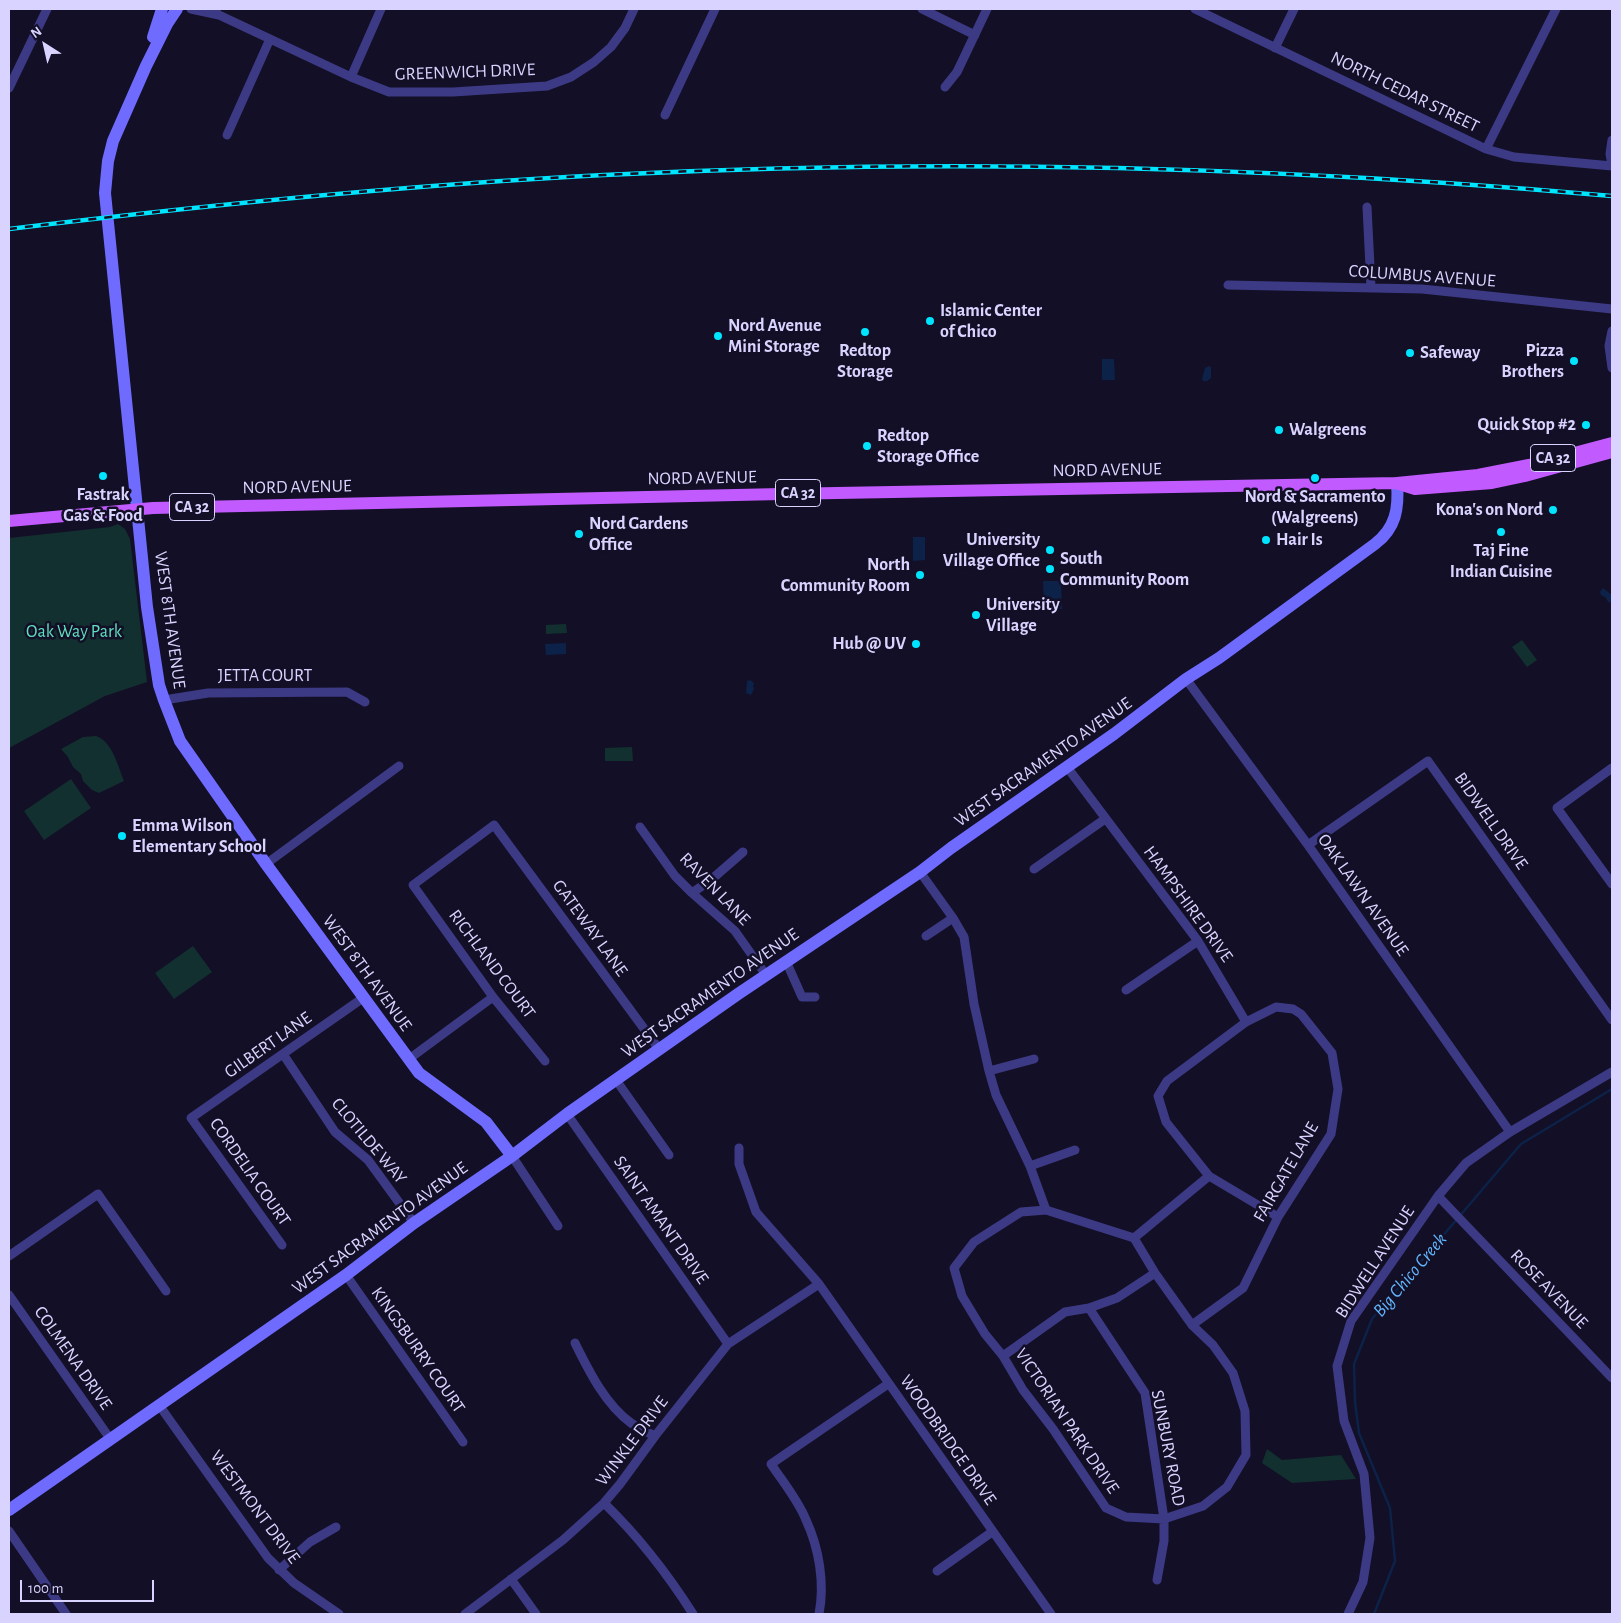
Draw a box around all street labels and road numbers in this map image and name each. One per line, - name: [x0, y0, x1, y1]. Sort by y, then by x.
- street label: NORTH CEDAR STREET: [1327, 47, 1483, 137]
- street label: GREENWICH DRIVE: [395, 59, 535, 85]
- street label: COLUMBUS AVENUE: [1348, 260, 1496, 292]
- road number: CA 32: [1530, 444, 1576, 472]
- street label: NORD AVENUE: [1052, 458, 1162, 482]
- street label: NORD AVENUE: [647, 466, 757, 490]
- street label: NORD AVENUE: [242, 475, 352, 499]
- road number: CA 32: [776, 479, 820, 506]
- road number: CA 32: [170, 494, 214, 520]
- street label: WEST 8TH AVENUE: [150, 550, 190, 690]
- street label: JETTA COURT: [218, 665, 312, 687]
- street label: WEST SACRAMENTO AVENUE: [950, 692, 1136, 832]
- street label: BIDWELL DRIVE: [1450, 768, 1532, 874]
- street label: OAK LAWN AVENUE: [1313, 830, 1413, 960]
- street label: HAMPSHIRE DRIVE: [1139, 842, 1237, 966]
- street label: RAVEN LANE: [675, 848, 755, 930]
- street label: GATEWAY LANE: [548, 875, 632, 981]
- street label: RICHLAND COURT: [444, 905, 540, 1023]
- street label: WEST 8TH AVENUE: [318, 911, 416, 1035]
- street label: WEST SACRAMENTO AVENUE: [617, 923, 803, 1063]
- street label: GILBERT LANE: [220, 1007, 316, 1083]
- street label: CLOTILDE WAY: [327, 1093, 411, 1189]
- street label: CORDELIA COURT: [205, 1114, 295, 1230]
- street label: FAIRGATE LANE: [1249, 1118, 1323, 1226]
- street label: SAINT AMANT DRIVE: [609, 1152, 713, 1288]
- street label: WEST SACRAMENTO AVENUE: [288, 1157, 472, 1299]
- street label: BIDWELL AVENUE: [1331, 1202, 1419, 1322]
- street label: ROSE AVENUE: [1506, 1245, 1592, 1333]
- street label: KINGSBURRY COURT: [366, 1283, 470, 1417]
- street label: COLMENA DRIVE: [29, 1302, 117, 1414]
- street label: VICTORIAN PARK DRIVE: [1010, 1344, 1124, 1498]
- street label: WOODBRIDGE DRIVE: [895, 1371, 1001, 1509]
- street label: SUNBURY ROAD: [1146, 1388, 1190, 1508]
- street label: WINKLE DRIVE: [591, 1392, 673, 1490]
- street label: WESTMONT DRIVE: [205, 1446, 305, 1568]

